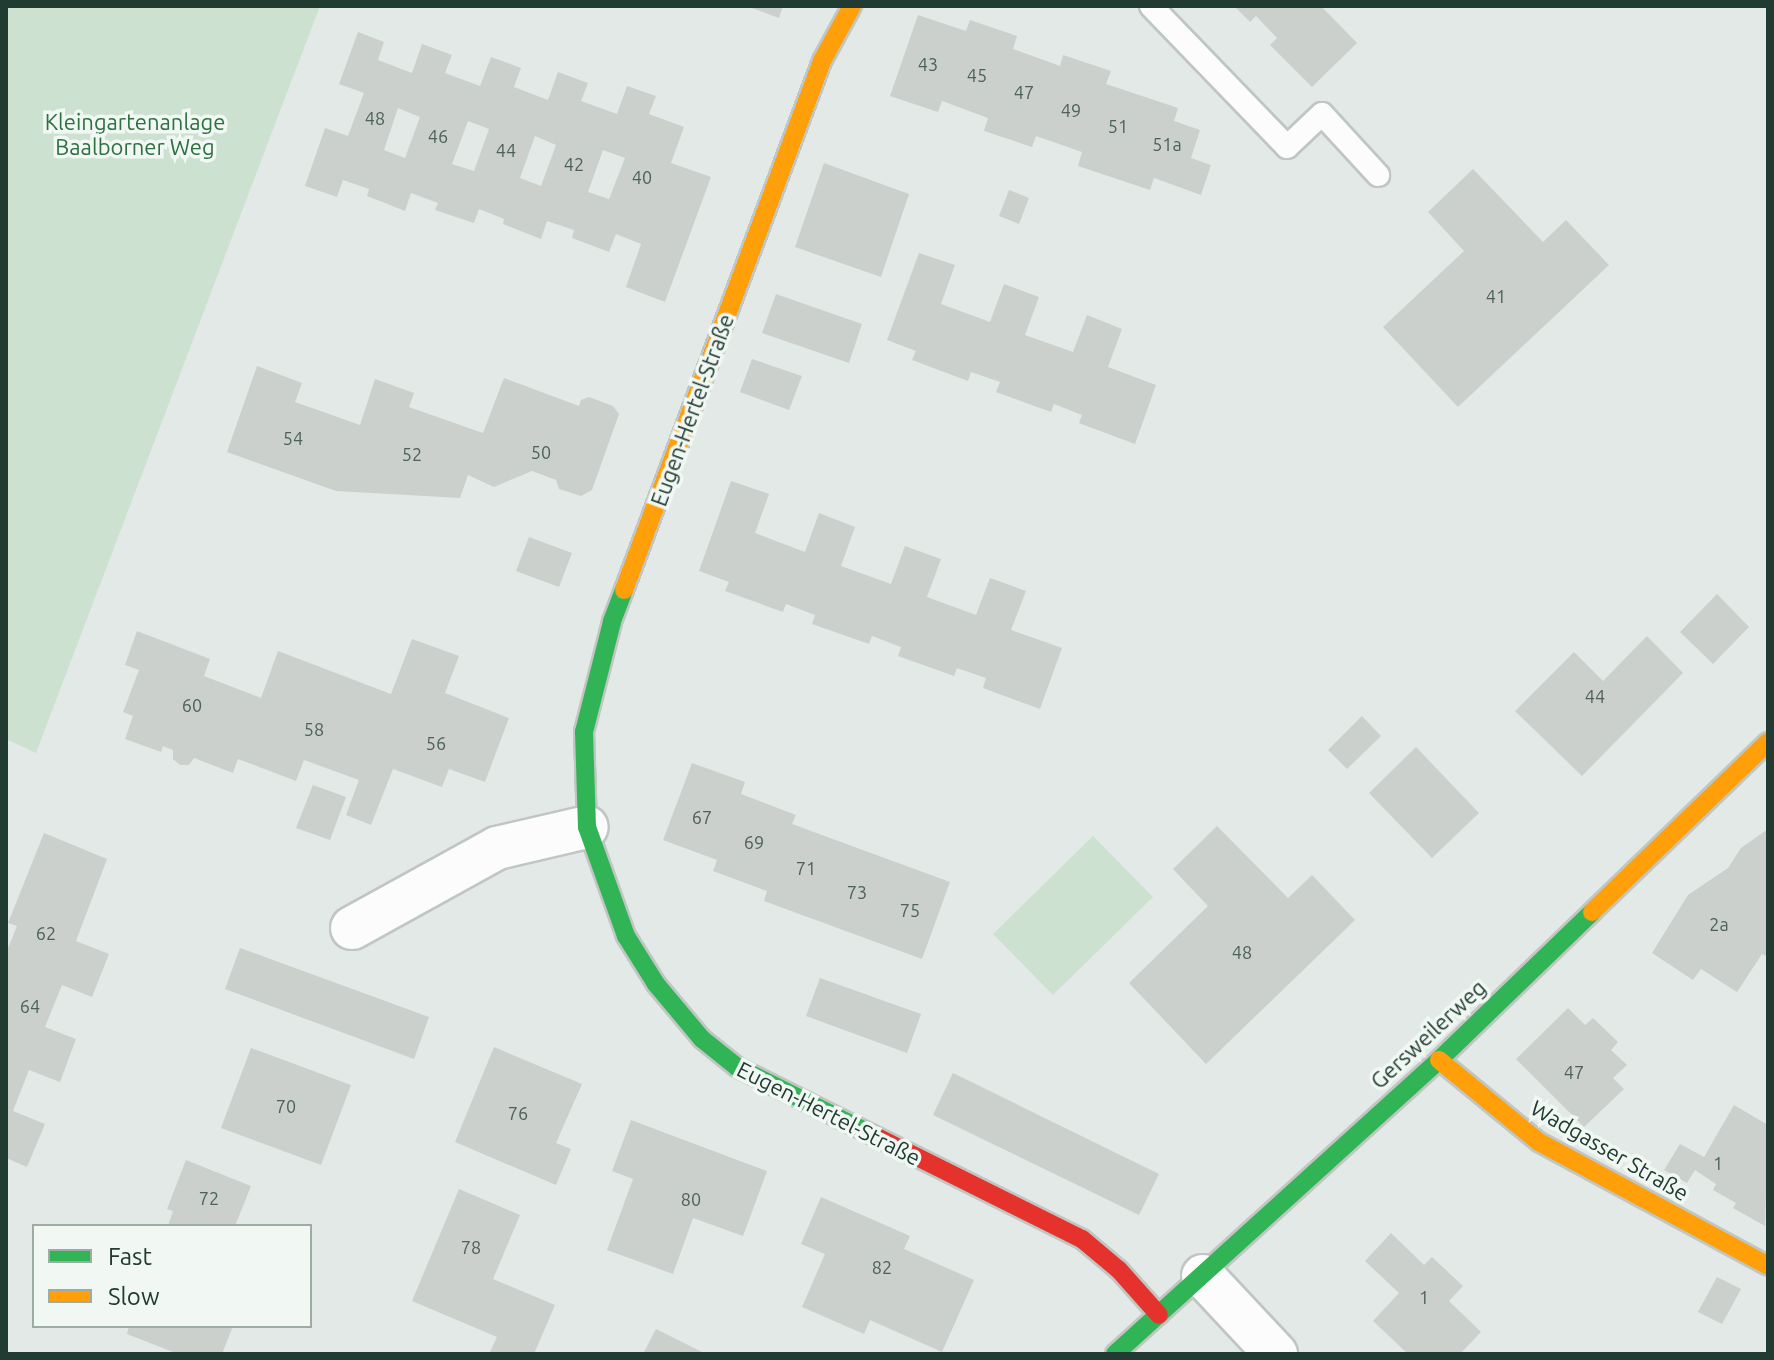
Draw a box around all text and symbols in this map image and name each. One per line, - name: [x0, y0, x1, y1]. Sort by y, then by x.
- house number: 43: [918, 53, 938, 75]
- house number: 45: [967, 64, 987, 86]
- house number: 47: [1014, 81, 1034, 103]
- house number: 49: [1061, 99, 1081, 121]
- house number: 48: [365, 107, 385, 129]
- park label: Kleingartenanlage Baalborner Weg: [45, 108, 225, 160]
- house number: 51: [1108, 115, 1128, 137]
- house number: 46: [428, 125, 448, 147]
- house number: 51a: [1152, 133, 1182, 155]
- house number: 44: [496, 139, 516, 161]
- house number: 42: [564, 153, 584, 175]
- house number: 40: [632, 166, 652, 188]
- house number: 41: [1486, 285, 1506, 307]
- street label: Eugen-Hertel-Straße: [645, 310, 739, 510]
- house number: 54: [283, 427, 303, 449]
- house number: 50: [531, 441, 551, 463]
- house number: 52: [402, 443, 422, 465]
- house number: 44: [1585, 685, 1605, 707]
- house number: 60: [182, 694, 202, 716]
- house number: 58: [304, 718, 324, 740]
- house number: 56: [426, 732, 446, 754]
- house number: 67: [692, 806, 712, 828]
- house number: 69: [744, 831, 764, 853]
- house number: 71: [796, 857, 816, 879]
- house number: 73: [847, 881, 867, 903]
- house number: 75: [900, 899, 920, 921]
- house number: 2a: [1709, 913, 1729, 935]
- house number: 62: [36, 922, 56, 944]
- house number: 48: [1232, 941, 1252, 963]
- street label: Gersweilerweg: [1365, 974, 1491, 1094]
- house number: 64: [20, 995, 40, 1017]
- street label: Eugen-Hertel-Straße: [733, 1055, 925, 1171]
- house number: 47: [1564, 1061, 1584, 1083]
- street label: Wadgasser Straße: [1526, 1094, 1694, 1206]
- house number: 70: [276, 1095, 296, 1117]
- house number: 76: [508, 1102, 528, 1124]
- house number: 1: [1713, 1152, 1723, 1174]
- house number: 72: [199, 1187, 219, 1209]
- house number: 80: [681, 1188, 701, 1210]
- legend: [32, 1224, 312, 1328]
- house number: 78: [461, 1236, 481, 1258]
- text: Fast: [108, 1243, 152, 1270]
- house number: 82: [872, 1256, 892, 1278]
- text: Slow: [108, 1283, 160, 1310]
- house number: 1: [1419, 1286, 1429, 1308]

